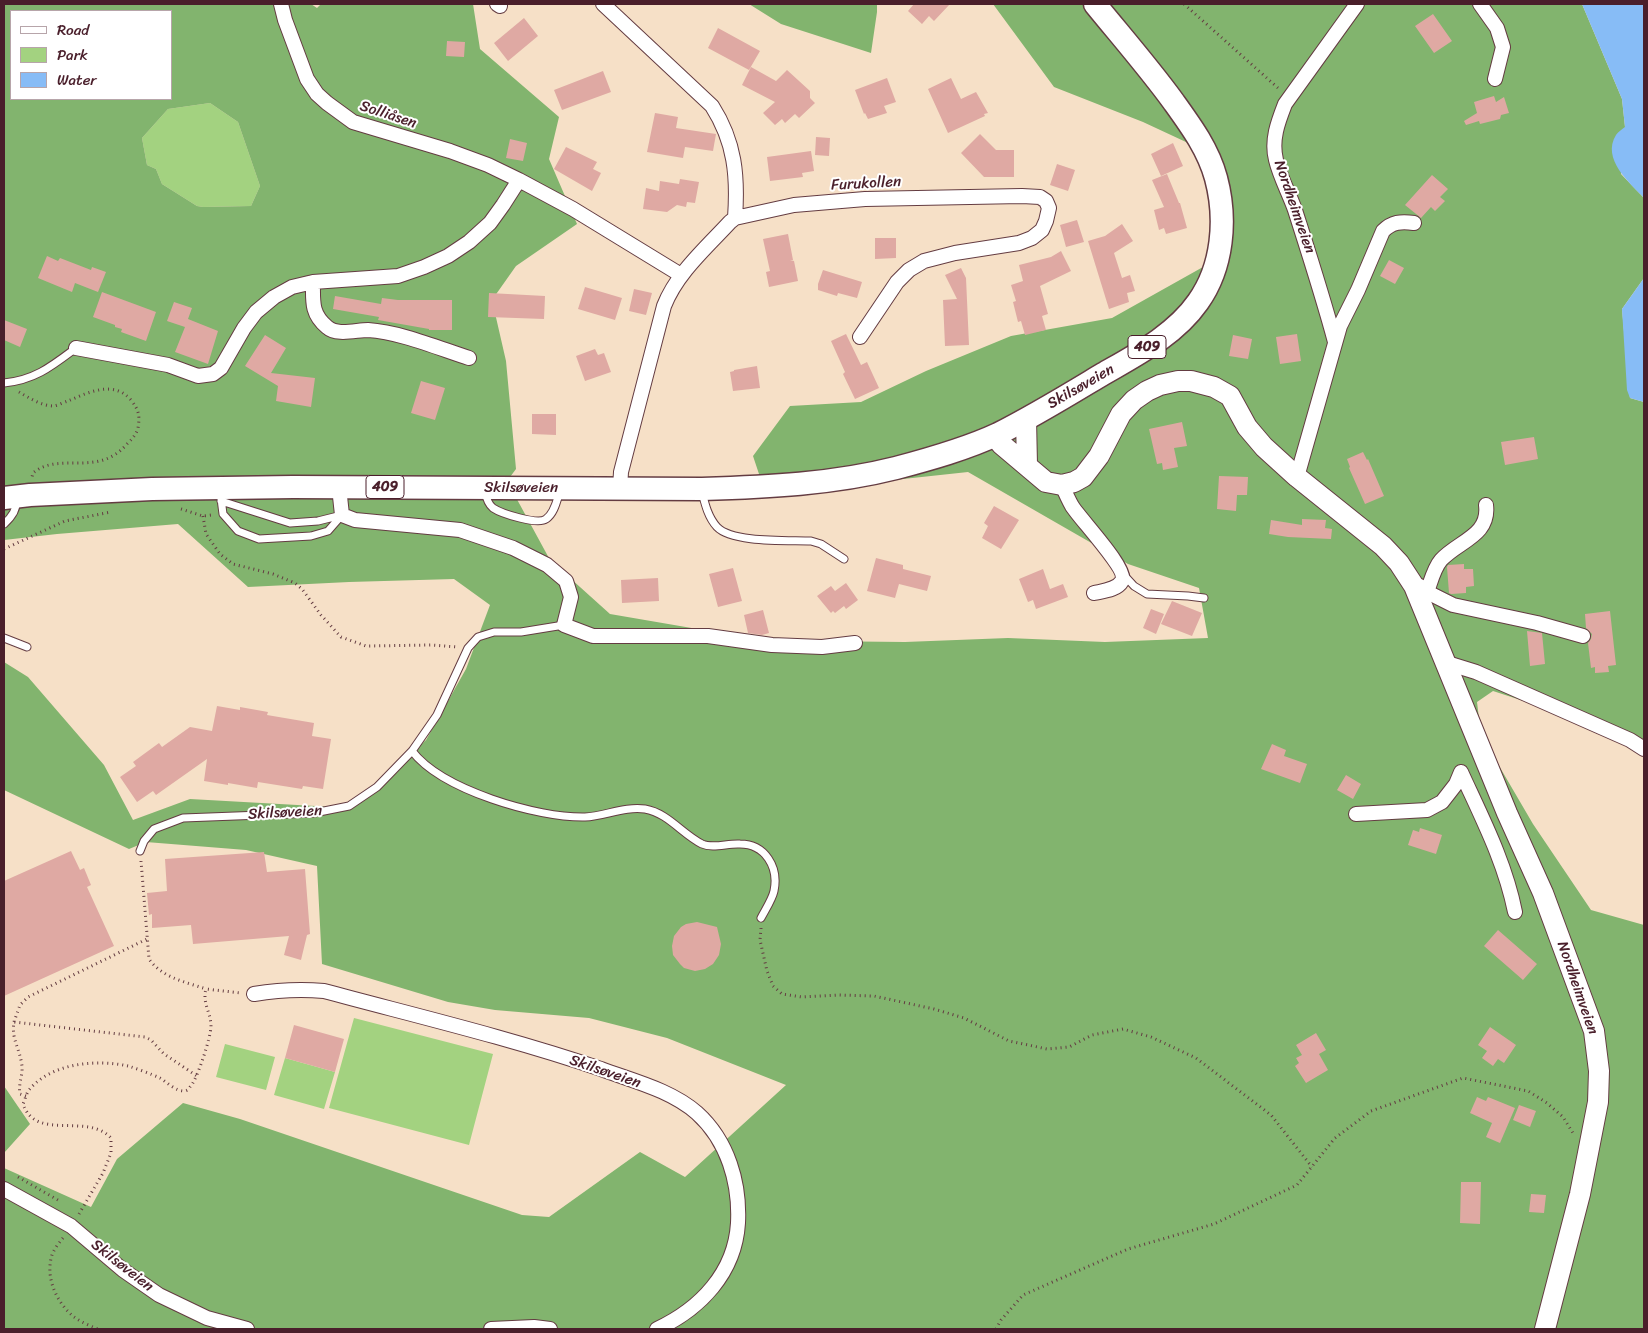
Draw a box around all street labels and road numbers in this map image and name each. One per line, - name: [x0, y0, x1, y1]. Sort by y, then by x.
- street label: Solliåsen: [357, 97, 419, 133]
- street label: Nordheimveien: [1270, 158, 1318, 256]
- street label: Furukollen: [831, 173, 901, 195]
- road number: 409: [1128, 336, 1166, 358]
- street label: Skilsøveien: [1044, 361, 1118, 413]
- road number: 409: [366, 476, 404, 498]
- street label: Skilsøveien: [484, 479, 558, 497]
- street label: Skilsøveien: [247, 802, 323, 824]
- street label: Nordheimveien: [1553, 939, 1601, 1037]
- street label: Skilsøveien: [567, 1051, 643, 1093]
- street label: Skilsøveien: [87, 1236, 157, 1296]

